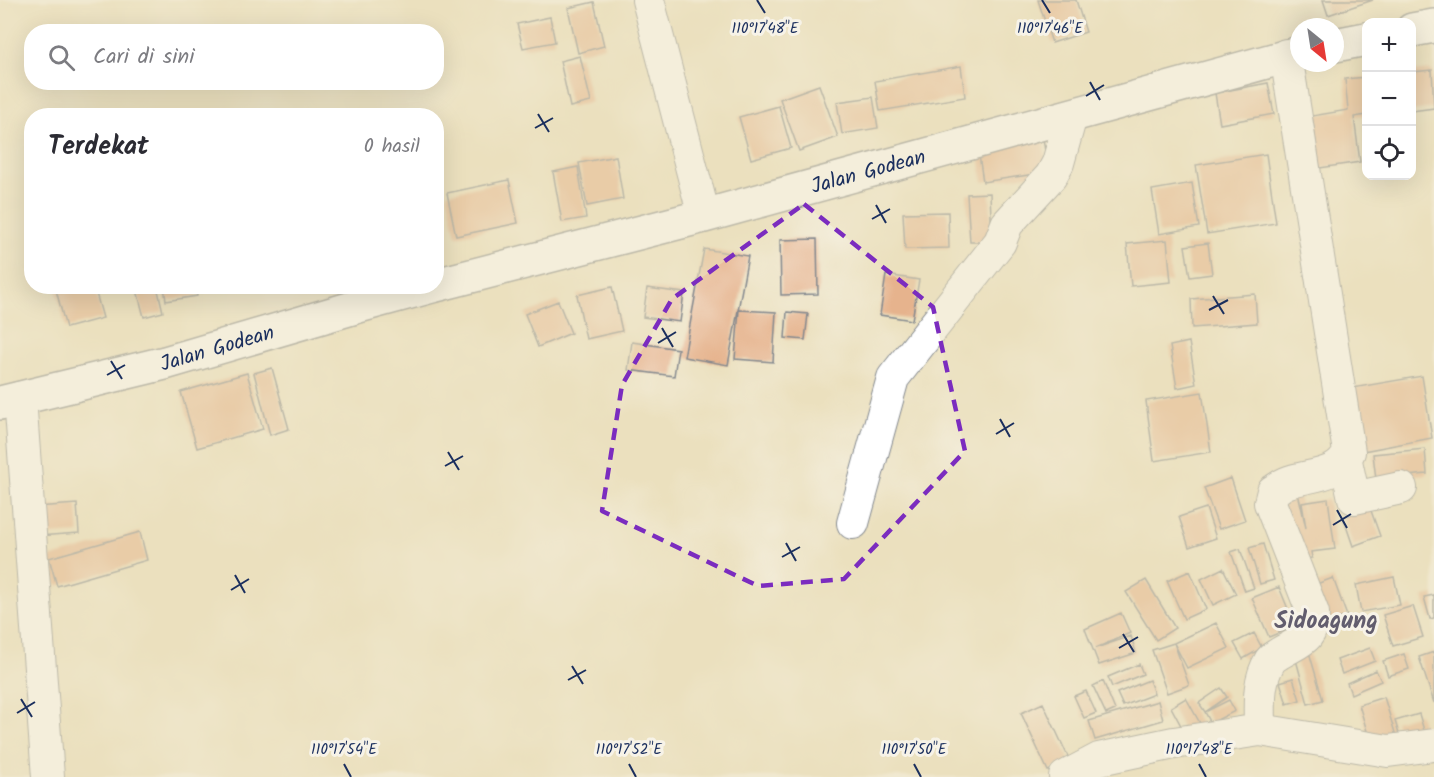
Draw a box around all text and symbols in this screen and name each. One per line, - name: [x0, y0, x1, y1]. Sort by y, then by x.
- text: 110°17'48"E: [732, 17, 800, 41]
- text: 110°17'46"E: [1017, 17, 1084, 41]
- north arrow: [1290, 18, 1344, 72]
- map controls: [1362, 18, 1416, 180]
- button: +: [1362, 18, 1416, 72]
- search box: [24, 24, 444, 90]
- text: Cari di sini: [93, 40, 194, 75]
- icon: search: [45, 41, 78, 74]
- button: −: [1362, 72, 1416, 126]
- text: Terdekat: [48, 126, 149, 168]
- button: locate: [1362, 126, 1416, 180]
- text: 0 hasil: [364, 131, 420, 163]
- street label: Jalan Godean: [807, 141, 930, 204]
- street label: Jalan Godean: [156, 317, 279, 382]
- district label: Sidoagung: [1274, 602, 1378, 641]
- text: 110°17'54"E: [311, 738, 378, 762]
- text: 110°17'52"E: [596, 738, 663, 762]
- text: 110°17'50"E: [881, 738, 948, 762]
- text: 110°17'48"E: [1166, 738, 1234, 762]

